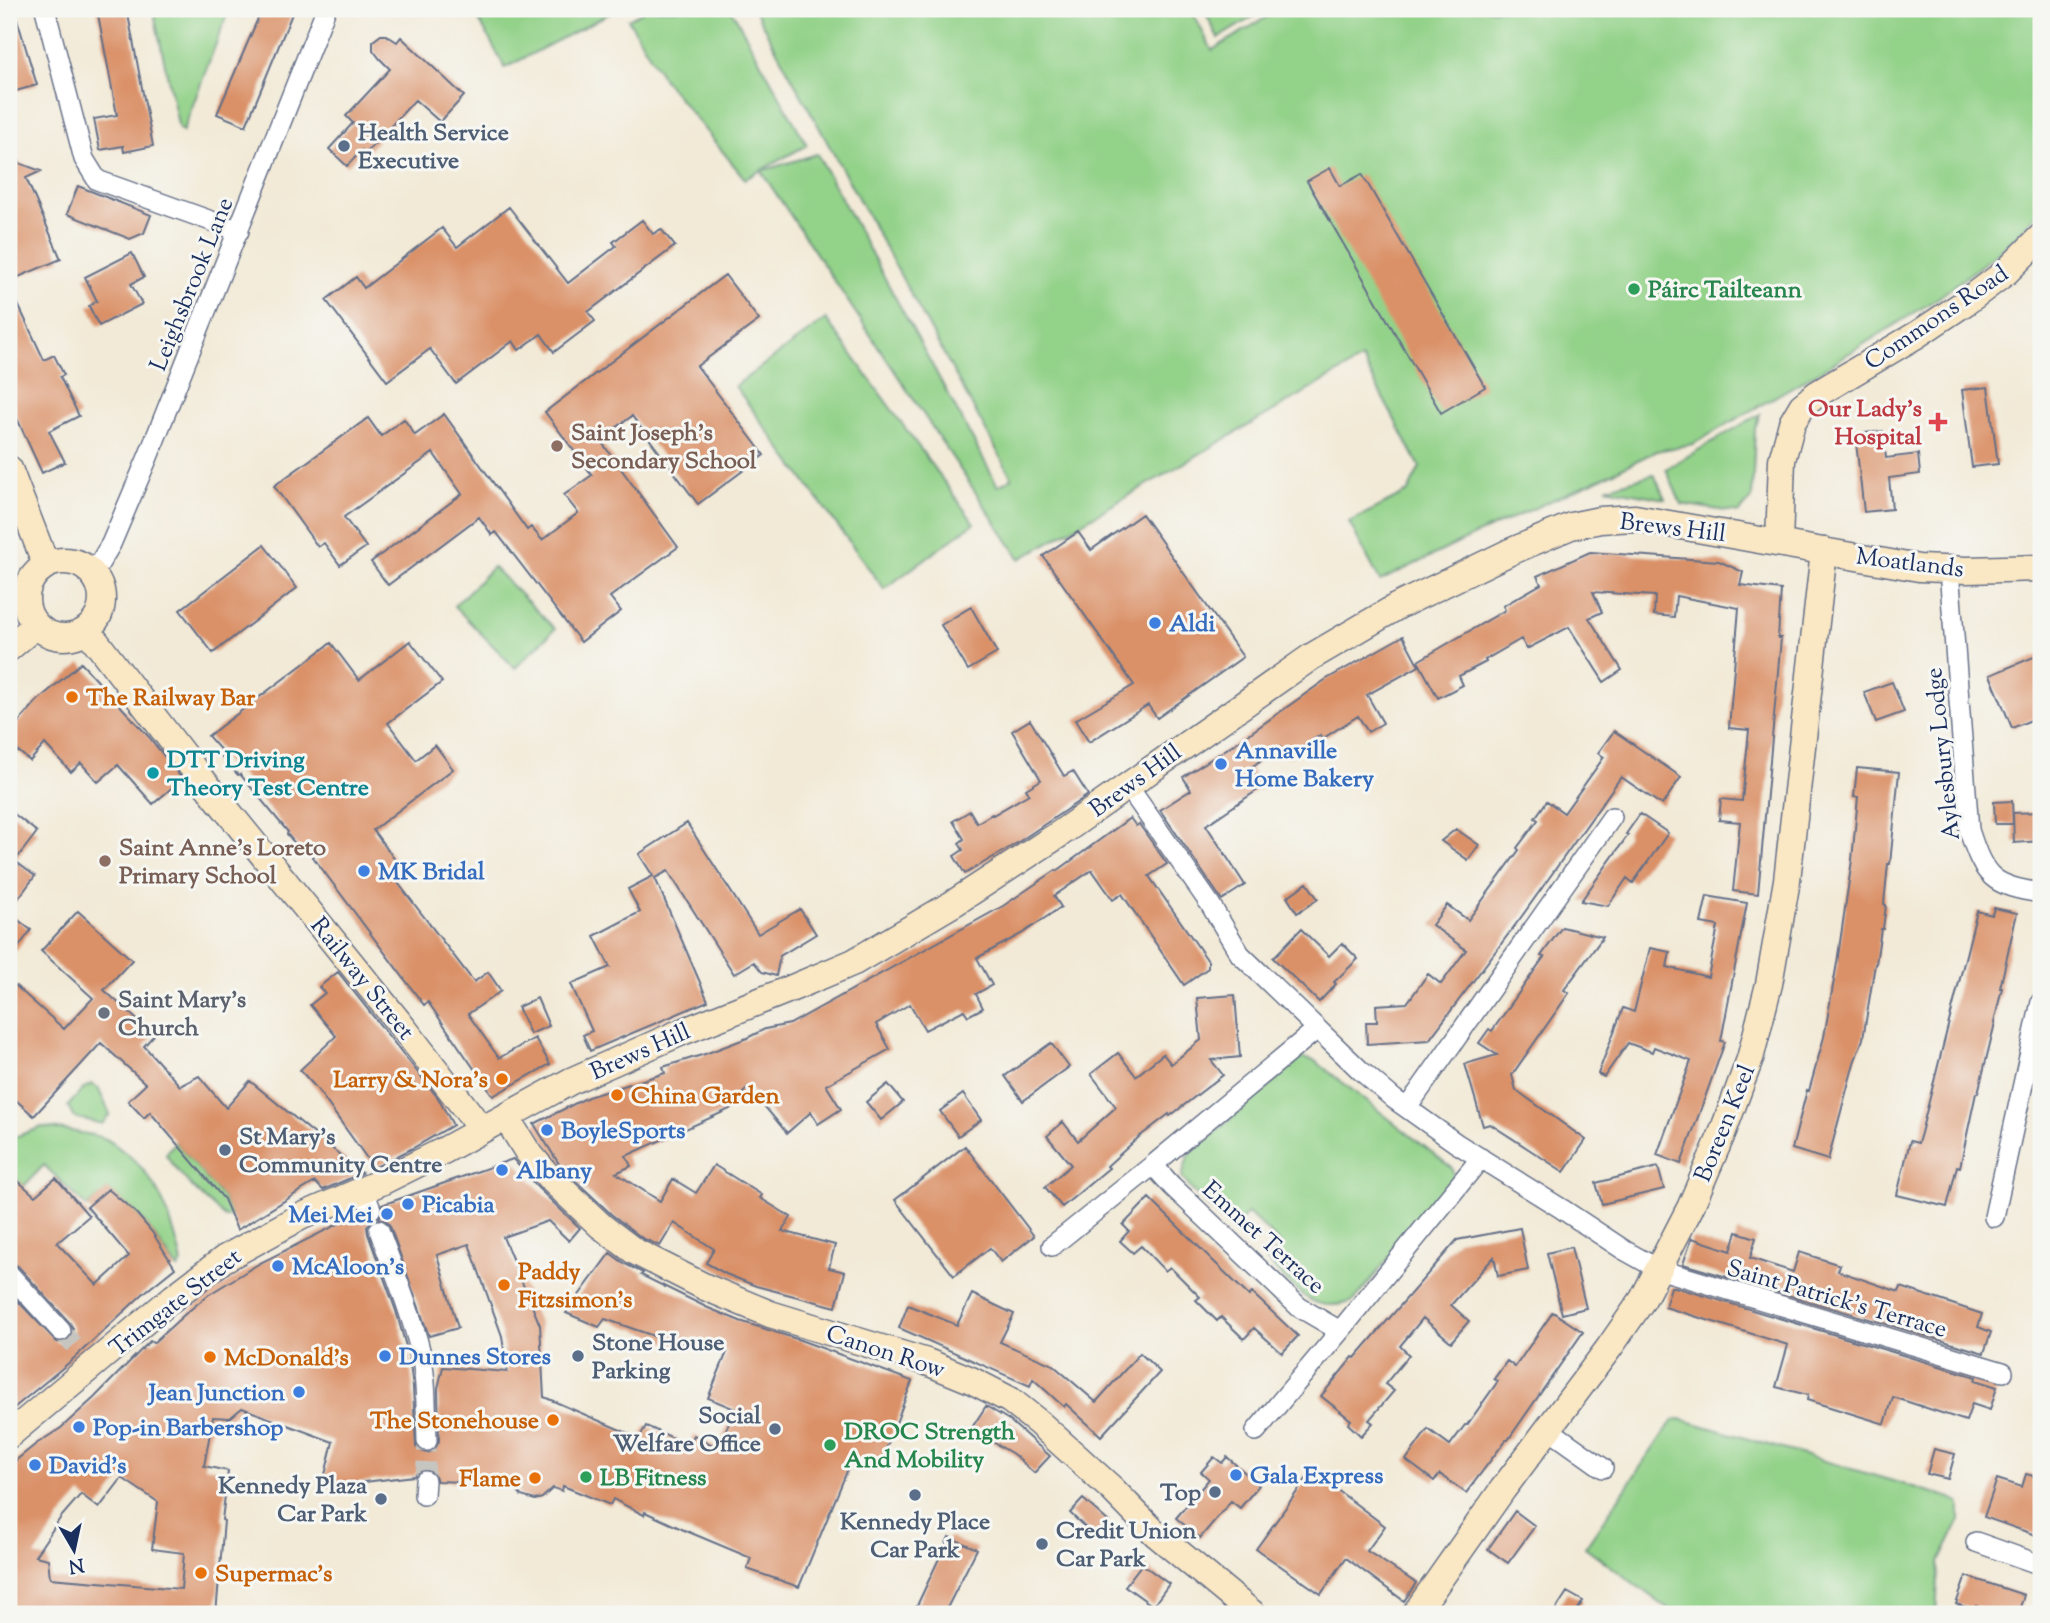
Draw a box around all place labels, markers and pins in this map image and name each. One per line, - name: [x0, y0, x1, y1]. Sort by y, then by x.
- place label: Health Service Executive: [358, 117, 509, 179]
- marker: Health Service Executive: [336, 138, 352, 154]
- place label: Páirc Tailteann: [1648, 274, 1803, 308]
- marker: Páirc Tailteann: [1626, 281, 1642, 297]
- place label: Our Lady’s Hospital: [1808, 393, 1922, 455]
- marker: Our Lady’s Hospital: [1928, 412, 1948, 432]
- place label: Saint Joseph's Secondary School: [571, 417, 757, 479]
- marker: Saint Joseph's Secondary School: [549, 438, 565, 454]
- place label: Aldi: [1169, 608, 1216, 642]
- marker: Aldi: [1147, 615, 1163, 631]
- place label: The Railway Bar: [86, 682, 256, 716]
- marker: The Railway Bar: [64, 689, 80, 705]
- place label: Annaville Home Bakery: [1235, 735, 1374, 797]
- place label: DTT Driving Theory Test Centre: [167, 744, 369, 806]
- marker: Annaville Home Bakery: [1213, 756, 1229, 772]
- marker: DTT Driving Theory Test Centre: [145, 765, 161, 781]
- place label: Saint Anne's Loreto Primary School: [119, 832, 326, 894]
- marker: Saint Anne's Loreto Primary School: [97, 853, 113, 869]
- place label: MK Bridal: [378, 856, 485, 890]
- marker: MK Bridal: [356, 863, 372, 879]
- place label: Saint Mary's Church: [118, 984, 246, 1046]
- marker: Saint Mary's Church: [96, 1005, 112, 1021]
- place label: Larry & Nora’s: [333, 1064, 488, 1098]
- marker: Larry & Nora’s: [494, 1071, 510, 1087]
- place label: China Garden: [631, 1080, 780, 1114]
- marker: China Garden: [609, 1087, 625, 1103]
- place label: BoyleSports: [561, 1115, 685, 1149]
- place label: St Mary's Community Centre: [239, 1121, 442, 1183]
- marker: BoyleSports: [539, 1122, 555, 1138]
- marker: St Mary's Community Centre: [217, 1142, 233, 1158]
- place label: Albany: [516, 1155, 592, 1189]
- marker: Albany: [494, 1162, 510, 1178]
- place label: Picabia: [422, 1189, 496, 1223]
- marker: Picabia: [400, 1196, 416, 1212]
- place label: Mei Mei: [288, 1199, 373, 1233]
- marker: Mei Mei: [379, 1206, 395, 1222]
- place label: McAloon's: [292, 1251, 404, 1285]
- place label: Paddy Fitzsimon’s: [518, 1256, 632, 1318]
- marker: McAloon's: [270, 1258, 286, 1274]
- marker: Paddy Fitzsimon’s: [496, 1277, 512, 1293]
- place label: Stone House Parking: [592, 1327, 724, 1389]
- place label: Dunnes Stores: [399, 1341, 551, 1375]
- place label: McDonald's: [224, 1342, 349, 1376]
- marker: Dunnes Stores: [377, 1348, 393, 1364]
- marker: Stone House Parking: [570, 1348, 586, 1364]
- marker: McDonald's: [202, 1349, 218, 1365]
- place label: Jean Junction: [147, 1377, 286, 1411]
- marker: Jean Junction: [291, 1384, 307, 1400]
- place label: Social Welfare Office: [613, 1400, 761, 1462]
- place label: The Stonehouse: [370, 1405, 539, 1439]
- place label: Pop-in Barbershop: [93, 1412, 283, 1446]
- marker: The Stonehouse: [545, 1412, 561, 1428]
- place label: DROC Strength And Mobility: [844, 1416, 1016, 1478]
- marker: Pop-in Barbershop: [71, 1419, 87, 1435]
- marker: Social Welfare Office: [767, 1421, 783, 1437]
- marker: DROC Strength And Mobility: [822, 1437, 838, 1453]
- place label: David's: [49, 1450, 126, 1484]
- marker: David's: [27, 1457, 43, 1473]
- place label: Gala Express: [1250, 1460, 1383, 1494]
- place label: LB Fitness: [600, 1462, 707, 1496]
- place label: Flame: [459, 1463, 521, 1497]
- marker: Gala Express: [1228, 1467, 1244, 1483]
- marker: LB Fitness: [578, 1469, 594, 1485]
- place label: Kennedy Plaza Car Park: [218, 1470, 368, 1532]
- marker: Flame: [527, 1470, 543, 1486]
- place label: Top: [1160, 1477, 1201, 1511]
- marker: Top: [1207, 1484, 1223, 1500]
- marker: Kennedy Place Car Park: [907, 1487, 923, 1503]
- marker: Kennedy Plaza Car Park: [373, 1491, 389, 1507]
- place label: Kennedy Place Car Park: [840, 1506, 990, 1568]
- place label: Credit Union Car Park: [1056, 1515, 1197, 1577]
- marker: Credit Union Car Park: [1034, 1536, 1050, 1552]
- place label: Supermac's: [215, 1558, 332, 1592]
- marker: Supermac's: [193, 1565, 209, 1581]

